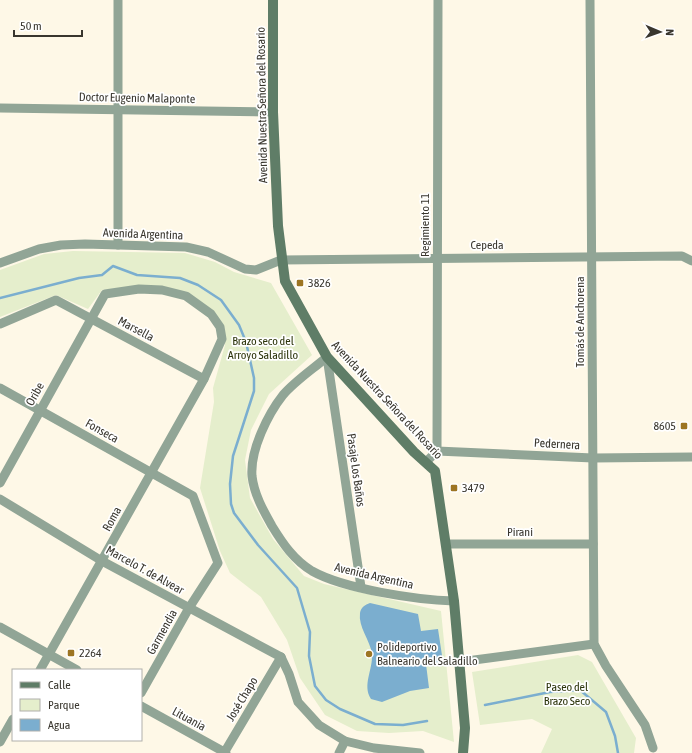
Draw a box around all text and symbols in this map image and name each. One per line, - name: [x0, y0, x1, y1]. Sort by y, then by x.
- scale bar: [14, 12, 82, 38]
- north arrow: [640, 12, 680, 52]
- text: 50 m: [20, 19, 42, 33]
- street label: Avenida Nuestra Señora del Rosario: [254, 27, 270, 183]
- text: N: [664, 29, 676, 36]
- street label: Doctor Eugenio Malaponte: [79, 90, 195, 106]
- street label: Regimiento 11: [418, 193, 432, 257]
- street label: Avenida Argentina: [103, 226, 183, 242]
- street label: Cepeda: [470, 238, 504, 252]
- place label: 3826: [308, 276, 331, 290]
- street label: Tomás de Anchorena: [573, 276, 587, 368]
- marker: 3826: [295, 278, 305, 288]
- street label: Marsella: [116, 314, 156, 344]
- park label: Brazo seco del Arroyo Saladillo: [228, 334, 299, 362]
- street label: Avenida Nuestra Señora del Rosario: [329, 338, 446, 462]
- street label: Oribe: [23, 380, 47, 408]
- street label: Fonseca: [83, 416, 121, 446]
- place label: 8605: [653, 419, 676, 433]
- marker: 8605: [679, 421, 689, 431]
- street label: Pasaje Los Baños: [344, 432, 368, 508]
- street label: Pedernera: [534, 436, 580, 452]
- place label: 3479: [462, 481, 485, 495]
- marker: 3479: [449, 483, 459, 493]
- street label: Roma: [100, 504, 124, 534]
- street label: Pirani: [507, 525, 533, 539]
- street label: Marcelo T. de Alvear: [104, 543, 187, 597]
- street label: Avenida Argentina: [333, 560, 415, 592]
- street label: Garmendia: [144, 607, 180, 657]
- place label: Polideportivo Balneario del Saladillo: [377, 640, 478, 668]
- place label: 2264: [79, 646, 102, 660]
- marker: 2264: [66, 648, 76, 658]
- marker: Polideportivo Balneario del Saladillo: [364, 649, 374, 659]
- legend: [12, 669, 142, 741]
- street label: José Chapo: [223, 674, 261, 724]
- text: Calle: [48, 678, 71, 692]
- park label: Paseo del Brazo Seco: [544, 680, 591, 708]
- text: Parque: [48, 698, 80, 712]
- street label: Lituania: [170, 704, 208, 734]
- text: Agua: [48, 718, 70, 732]

